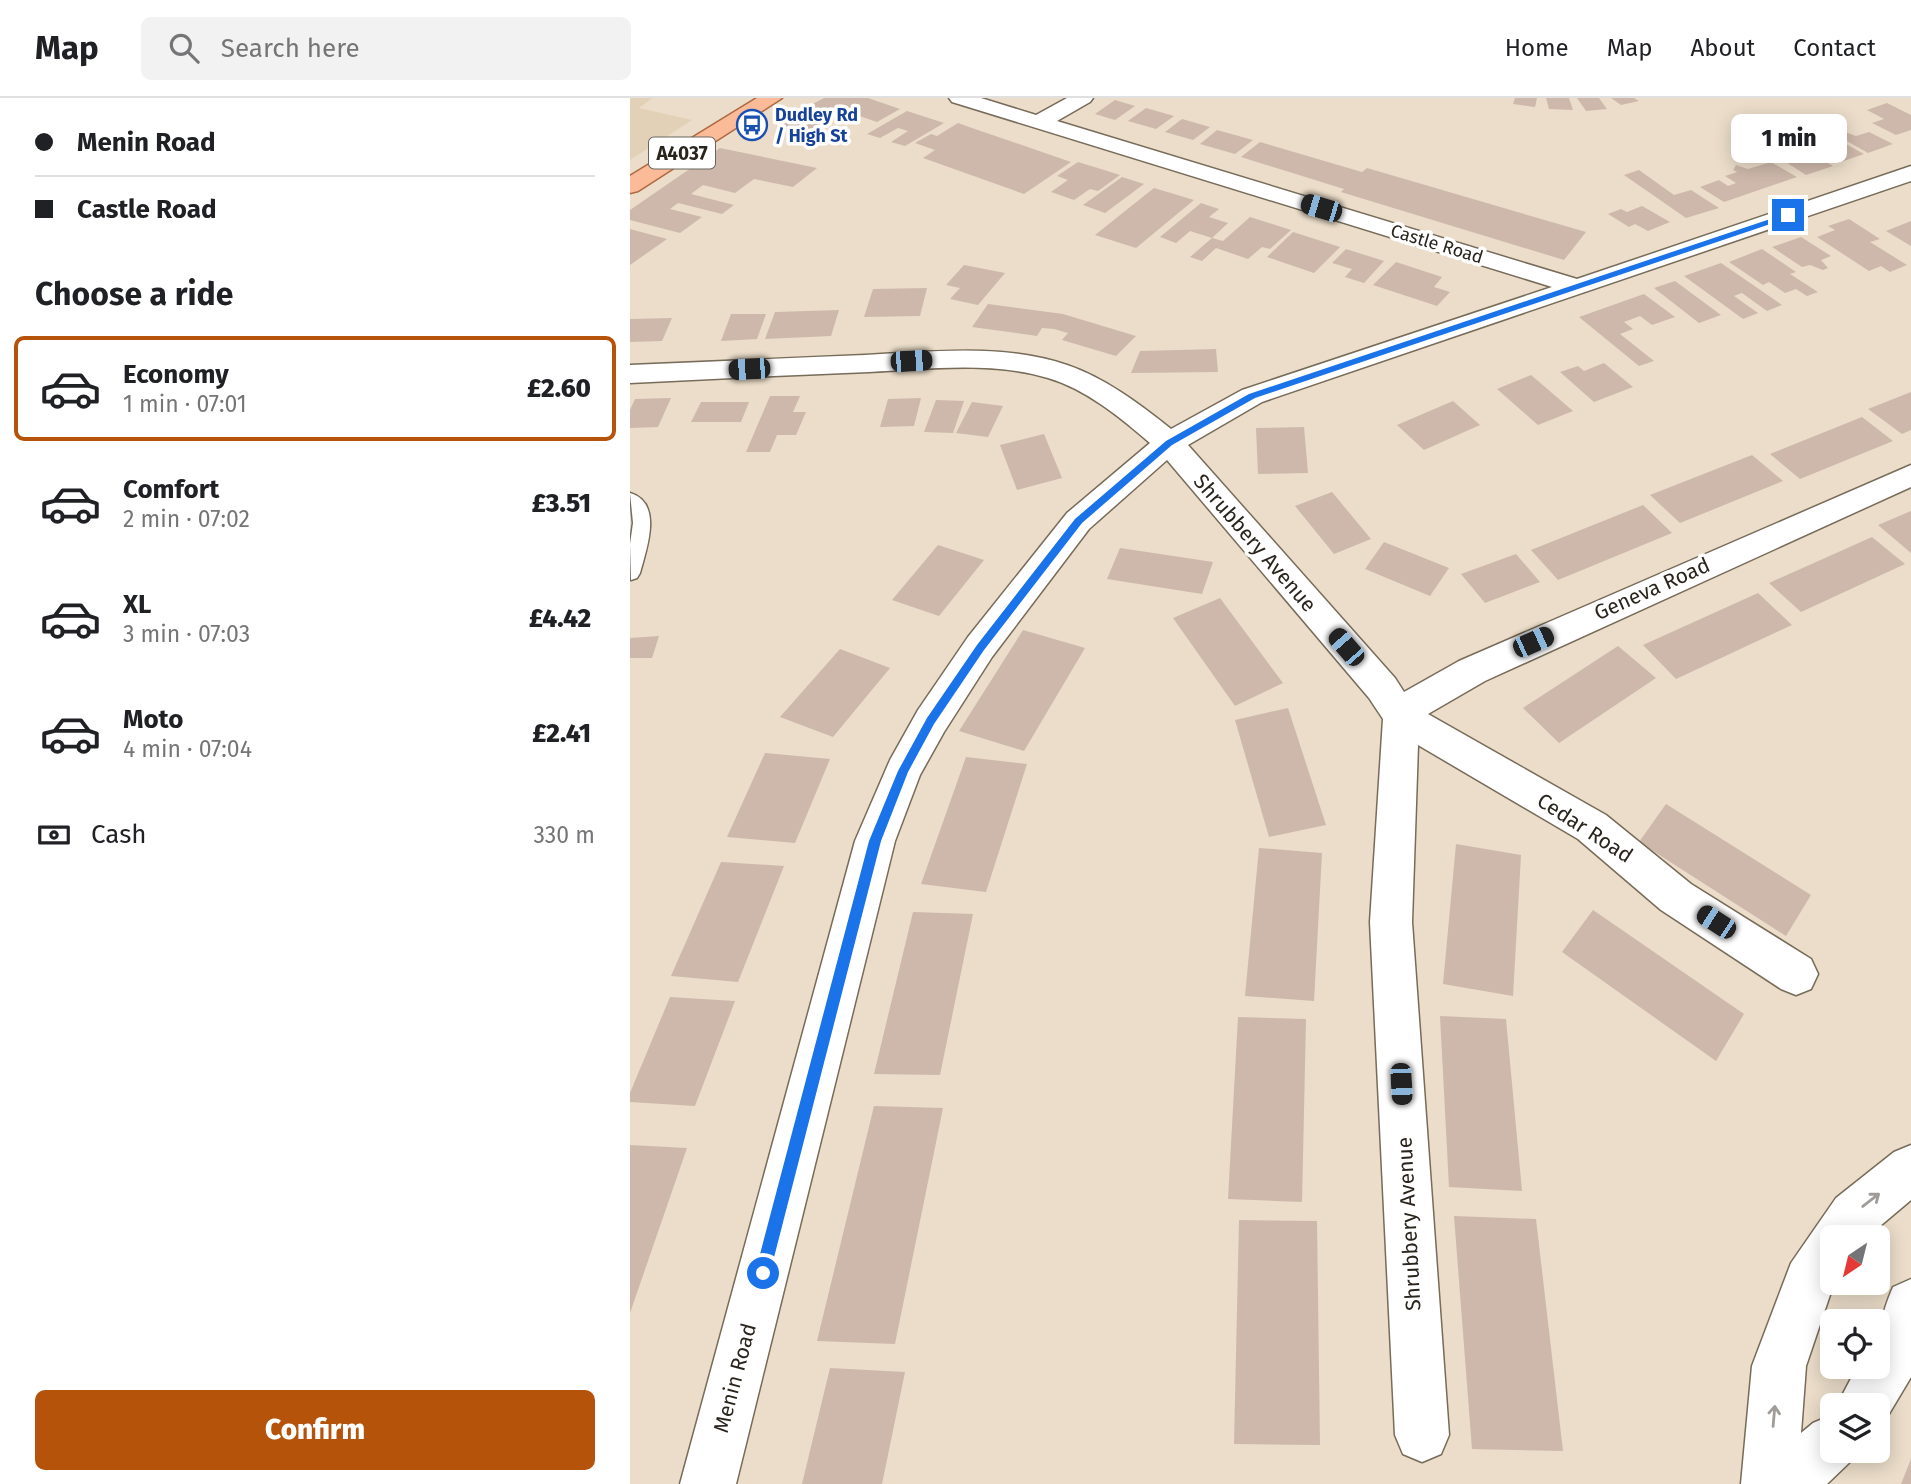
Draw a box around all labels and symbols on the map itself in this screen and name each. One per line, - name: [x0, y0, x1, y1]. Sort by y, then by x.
- place label: Dudley Rd / High St: [775, 104, 858, 147]
- bus stop icon: Dudley Rd / High St: [735, 108, 769, 142]
- callout: 1 min: [1730, 114, 1846, 162]
- road number: A4037: [649, 138, 715, 168]
- car: [1298, 192, 1345, 224]
- route end: [1772, 199, 1804, 231]
- street label: Castle Road: [1388, 220, 1486, 268]
- car: [890, 349, 933, 373]
- car: [728, 357, 771, 381]
- street label: Shrubbery Avenue: [1188, 469, 1322, 617]
- street label: Geneva Road: [1590, 552, 1714, 626]
- car: [1325, 624, 1368, 670]
- car: [1510, 624, 1557, 660]
- street label: Cedar Road: [1532, 787, 1638, 869]
- car: [1693, 902, 1740, 942]
- car: [1390, 1062, 1413, 1106]
- street label: Shrubbery Avenue: [1391, 1136, 1427, 1312]
- one-way arrow: [1861, 1193, 1880, 1208]
- north arrow: [1820, 1225, 1890, 1295]
- route start: [747, 1257, 779, 1289]
- street label: Menin Road: [708, 1320, 762, 1436]
- one-way arrow: [1768, 1405, 1781, 1428]

